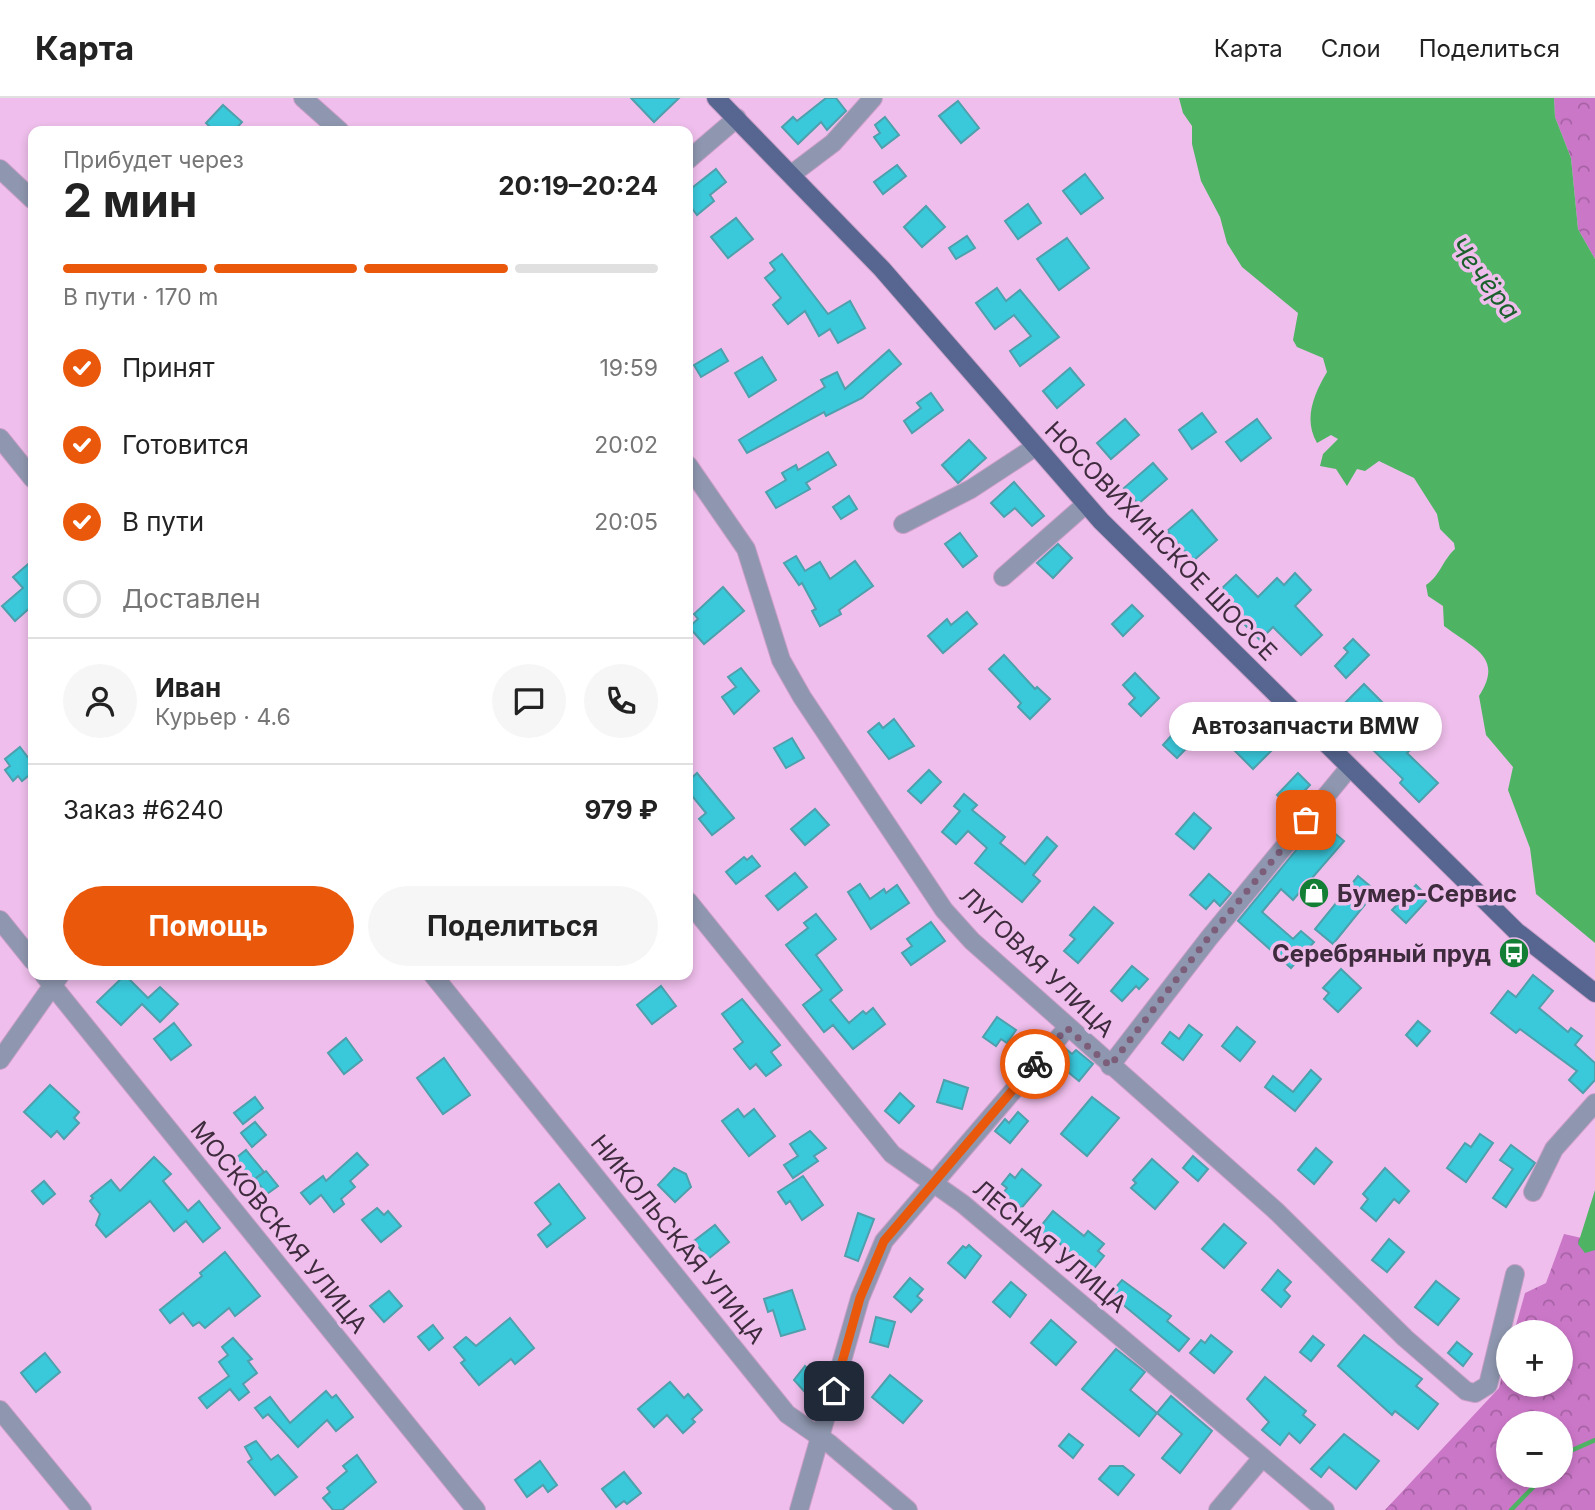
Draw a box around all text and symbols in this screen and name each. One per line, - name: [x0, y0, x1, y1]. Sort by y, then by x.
- text: Карта: [35, 28, 134, 68]
- text: Карта: [1214, 34, 1283, 63]
- text: Слои: [1321, 34, 1381, 63]
- text: Поделиться: [1419, 34, 1560, 63]
- text: Прибудет через: [63, 146, 244, 174]
- text: 20:19–20:24: [498, 170, 658, 201]
- text: 2 мин: [63, 172, 198, 228]
- water label: Чечёра: [1443, 231, 1527, 325]
- text: В пути · 170 m: [63, 283, 218, 311]
- icon: check: [63, 349, 101, 387]
- text: Принят: [122, 352, 215, 383]
- text: 19:59: [600, 354, 658, 382]
- street label: НОСОВИХИНСКОЕ ШОССЕ: [1039, 415, 1283, 667]
- icon: check: [63, 426, 101, 464]
- text: Готовится: [122, 429, 249, 460]
- text: 20:02: [594, 431, 658, 459]
- icon: check: [63, 503, 101, 541]
- text: В пути: [122, 506, 204, 537]
- text: 20:05: [594, 508, 658, 536]
- text: Доставлен: [122, 583, 261, 614]
- button: person: [63, 664, 137, 738]
- button: chat: [492, 664, 566, 738]
- button: phone: [584, 664, 658, 738]
- text: Иван: [155, 672, 221, 703]
- callout: Автозапчасти BMW: [1170, 701, 1442, 750]
- text: Курьер · 4.6: [155, 703, 291, 731]
- text: Автозапчасти BMW: [1191, 712, 1420, 740]
- pin: [1276, 790, 1336, 850]
- text: Заказ #6240: [63, 794, 224, 825]
- text: 979 ₽: [584, 794, 658, 825]
- icon: bag: [1287, 801, 1325, 839]
- shop icon: Бумер-Сервис: [1297, 876, 1331, 910]
- place label: Бумер-Сервис: [1337, 879, 1517, 908]
- street label: ЛУГОВАЯ УЛИЦА: [954, 881, 1120, 1043]
- button: Помощь: [63, 886, 354, 966]
- button: Поделиться: [368, 886, 658, 966]
- bus stop icon: Серебряный пруд: [1497, 936, 1531, 970]
- place label: Серебряный пруд: [1272, 939, 1491, 968]
- courier: [1000, 1029, 1070, 1099]
- icon: bike: [1016, 1045, 1054, 1083]
- street label: МОСКОВСКАЯ УЛИЦА: [185, 1115, 373, 1339]
- street label: НИКОЛЬСКАЯ УЛИЦА: [585, 1129, 771, 1349]
- street label: ЛЕСНАЯ УЛИЦА: [967, 1173, 1133, 1319]
- map controls: [1496, 1320, 1573, 1488]
- button: +: [1496, 1320, 1573, 1397]
- pin: [804, 1361, 864, 1421]
- icon: home: [815, 1372, 853, 1410]
- button: −: [1496, 1411, 1573, 1488]

